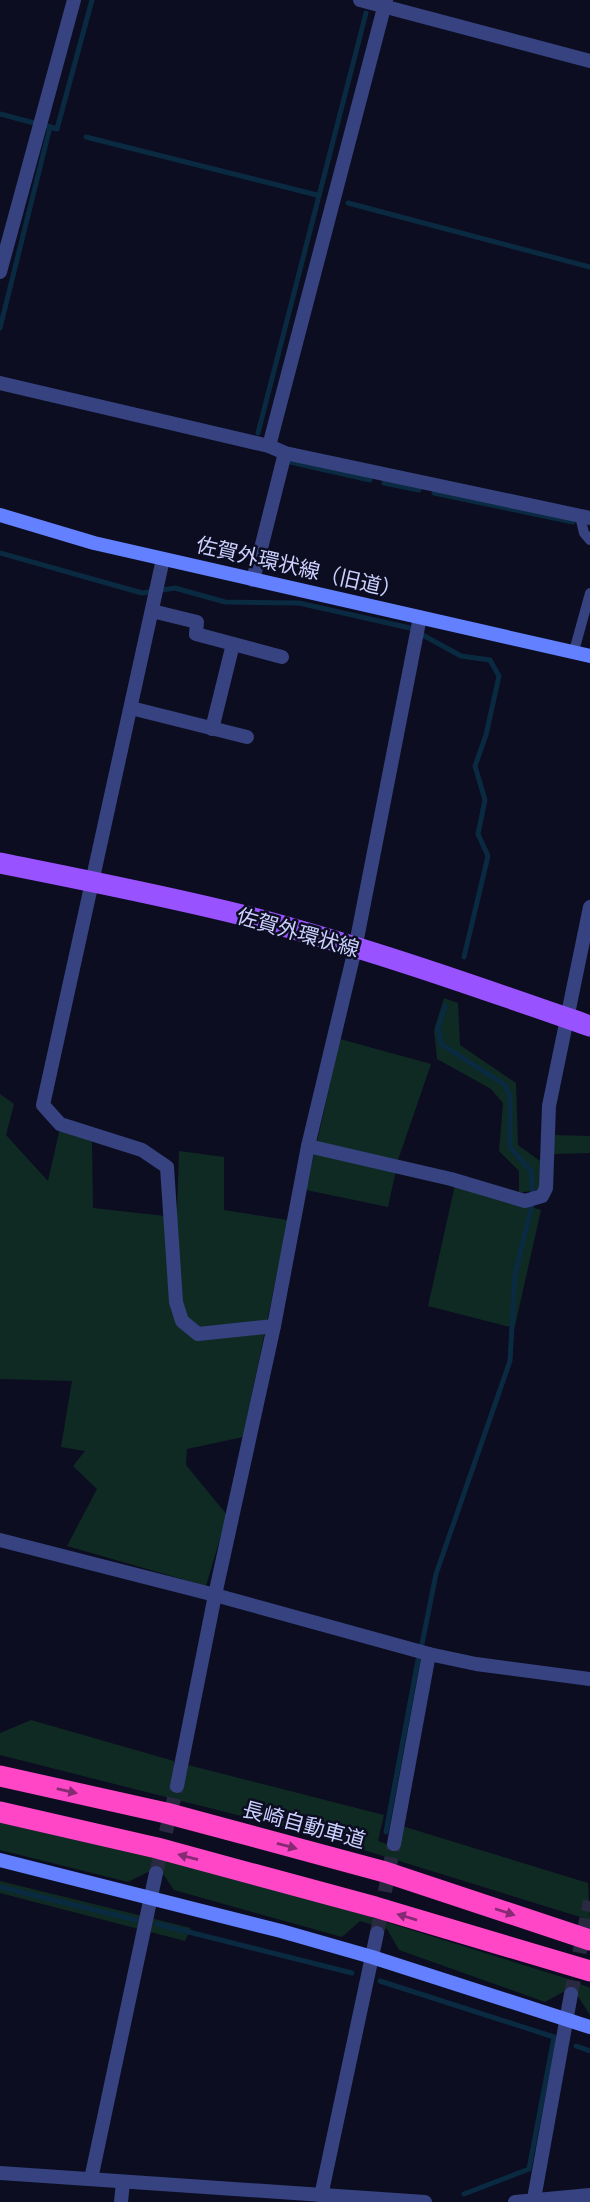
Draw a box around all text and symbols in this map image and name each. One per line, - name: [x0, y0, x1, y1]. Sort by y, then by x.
- street label: 佐賀外環状線（旧道）: [194, 532, 404, 604]
- street label: 佐賀外環状線: [234, 903, 362, 963]
- one-way arrow: [56, 1785, 78, 1796]
- street label: 長崎自動車道: [240, 1796, 368, 1854]
- one-way arrow: [277, 1841, 298, 1851]
- one-way arrow: [177, 1851, 198, 1861]
- one-way arrow: [495, 1907, 516, 1917]
- one-way arrow: [397, 1911, 418, 1921]

